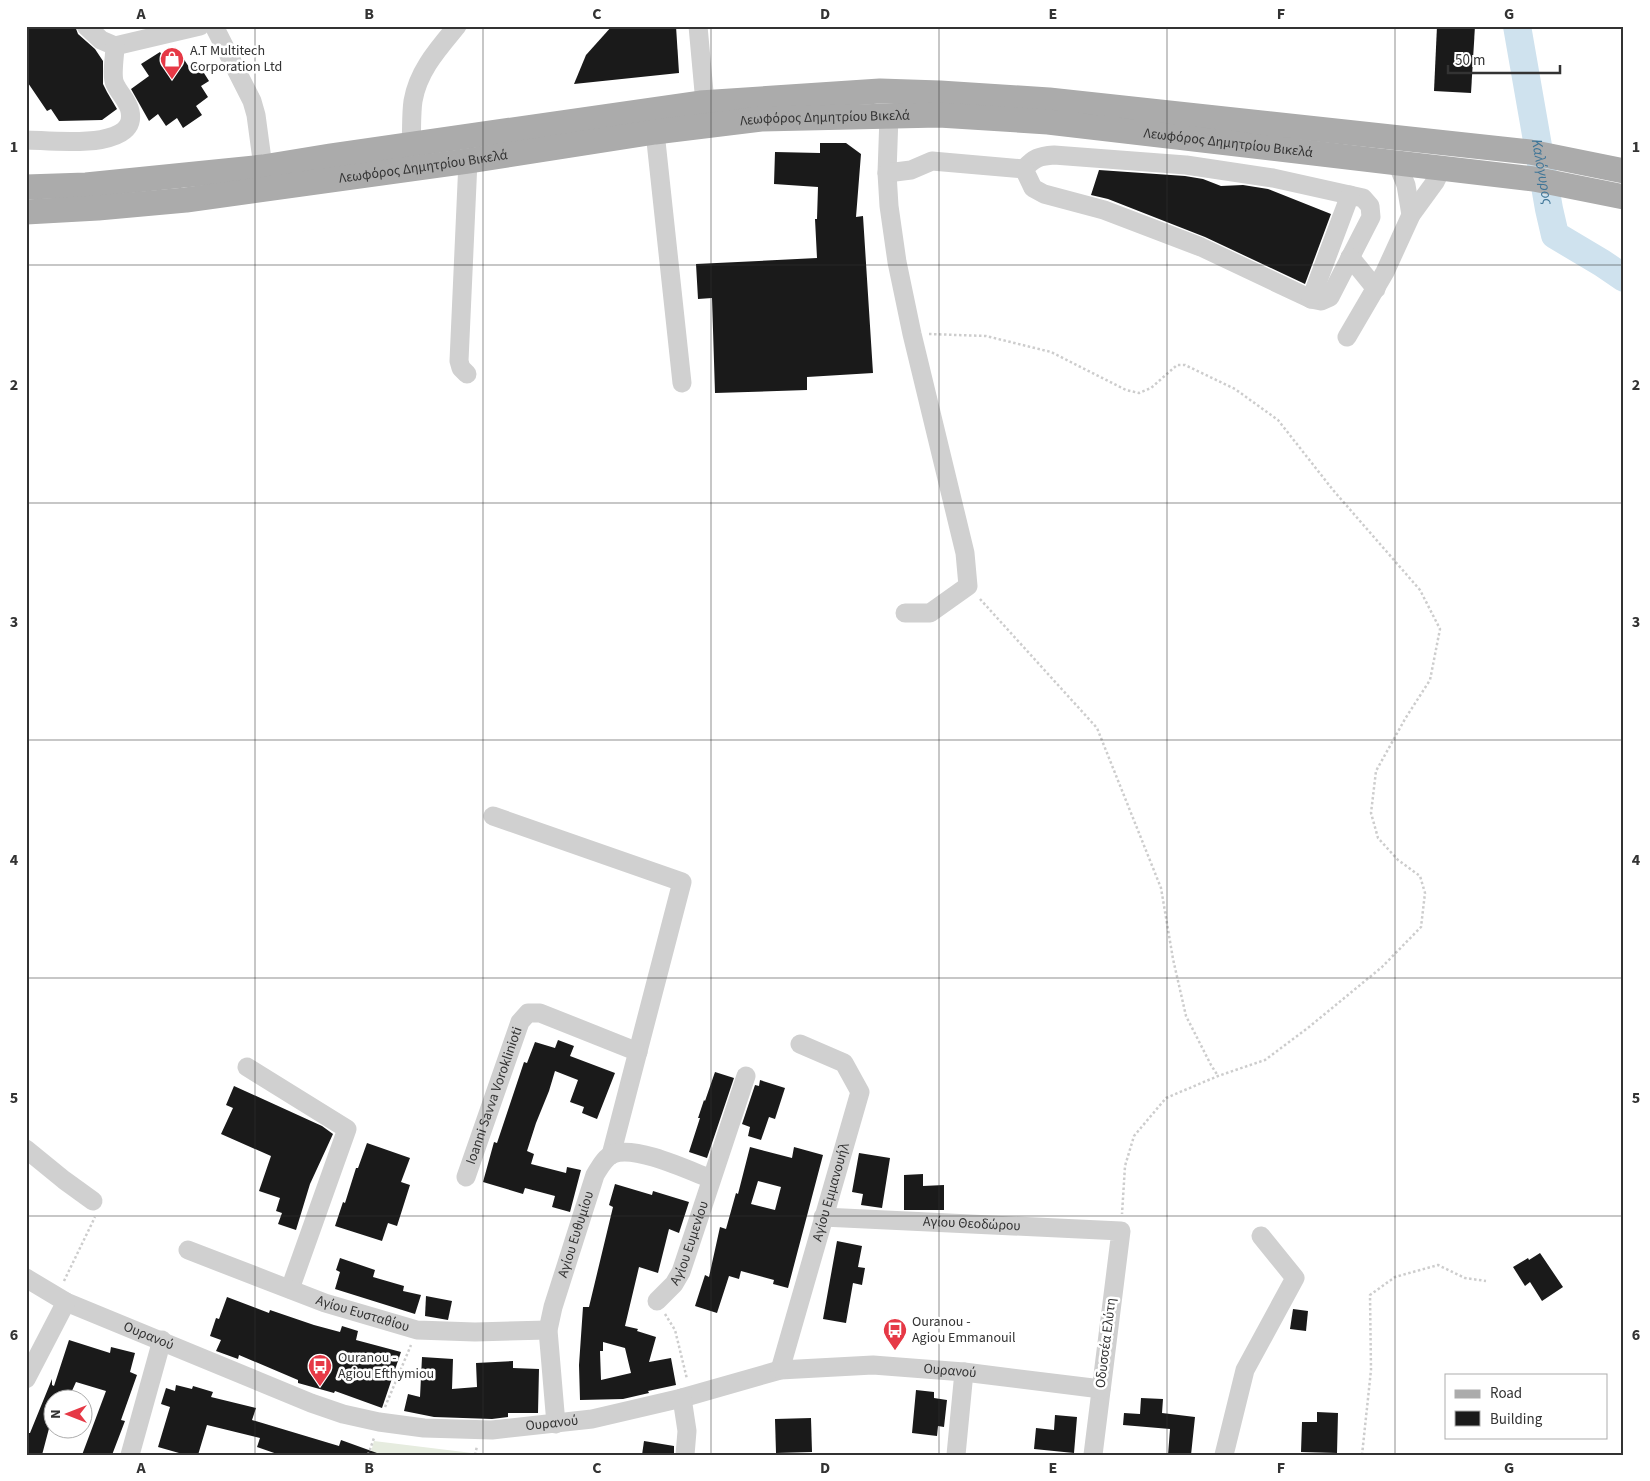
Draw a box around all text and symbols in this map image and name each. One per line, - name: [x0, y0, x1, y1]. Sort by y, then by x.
- text: A: [135, 3, 146, 25]
- text: B: [364, 3, 374, 25]
- text: C: [592, 3, 602, 25]
- text: D: [820, 3, 830, 25]
- text: E: [1049, 3, 1057, 25]
- text: F: [1277, 3, 1285, 25]
- text: G: [1504, 3, 1514, 25]
- place label: A.T Multitech Corporation Ltd: [190, 41, 282, 77]
- scale bar: [1448, 42, 1560, 74]
- shop icon: A.T Multitech Corporation Ltd: [159, 46, 185, 80]
- text: 50 m: [1455, 50, 1485, 71]
- street label: Λεωφόρος Δημητρίου Βικελά: [739, 106, 910, 132]
- street label: Λεωφόρος Δημητρίου Βικελά: [1143, 123, 1314, 163]
- text: 1: [10, 136, 18, 158]
- text: 1: [1632, 136, 1640, 158]
- water label: Καλόγυρος: [1526, 137, 1559, 207]
- street label: Λεωφόρος Δημητρίου Βικελά: [338, 145, 509, 189]
- text: 2: [10, 374, 18, 396]
- text: 2: [1632, 374, 1640, 396]
- text: 3: [10, 611, 18, 633]
- text: 3: [1632, 611, 1640, 633]
- text: 4: [10, 849, 19, 871]
- text: 4: [1632, 849, 1641, 871]
- street label: Ioanni Savva Voroklinioti: [461, 1024, 528, 1167]
- text: 5: [10, 1087, 18, 1109]
- text: 5: [1632, 1087, 1640, 1109]
- street label: Αγίου Εμμανουήλ: [807, 1141, 855, 1244]
- street label: Αγίου Ευθυμίου: [553, 1189, 599, 1280]
- street label: Αγίου Ευμενίου: [665, 1198, 714, 1289]
- street label: Αγίου Θεοδώρου: [923, 1212, 1021, 1236]
- street label: Αγίου Ευσταθίου: [313, 1290, 412, 1337]
- street label: Οδυσσέα Ελύτη: [1091, 1297, 1121, 1389]
- place label: Ouranou - Agiou Emmanouil: [912, 1312, 1016, 1348]
- street label: Ουρανού: [120, 1317, 177, 1355]
- bus stop icon: Ouranou - Agiou Emmanouil: [882, 1317, 908, 1351]
- text: 6: [10, 1324, 18, 1346]
- text: 6: [1632, 1324, 1640, 1346]
- place label: Ouranou - Agiou Efthymiou: [338, 1348, 434, 1384]
- bus stop icon: Ouranou - Agiou Efthymiou: [307, 1353, 333, 1387]
- street label: Ουρανού: [923, 1359, 977, 1383]
- legend: [1445, 1374, 1608, 1438]
- text: Road: [1490, 1383, 1522, 1404]
- north arrow: [42, 1388, 92, 1438]
- text: N: [46, 1409, 66, 1419]
- text: Building: [1490, 1409, 1543, 1430]
- street label: Ουρανού: [524, 1411, 579, 1436]
- text: A: [135, 1457, 146, 1479]
- text: B: [364, 1457, 374, 1479]
- text: C: [592, 1457, 602, 1479]
- text: D: [820, 1457, 830, 1479]
- text: E: [1049, 1457, 1057, 1479]
- text: F: [1277, 1457, 1285, 1479]
- text: G: [1504, 1457, 1514, 1479]

